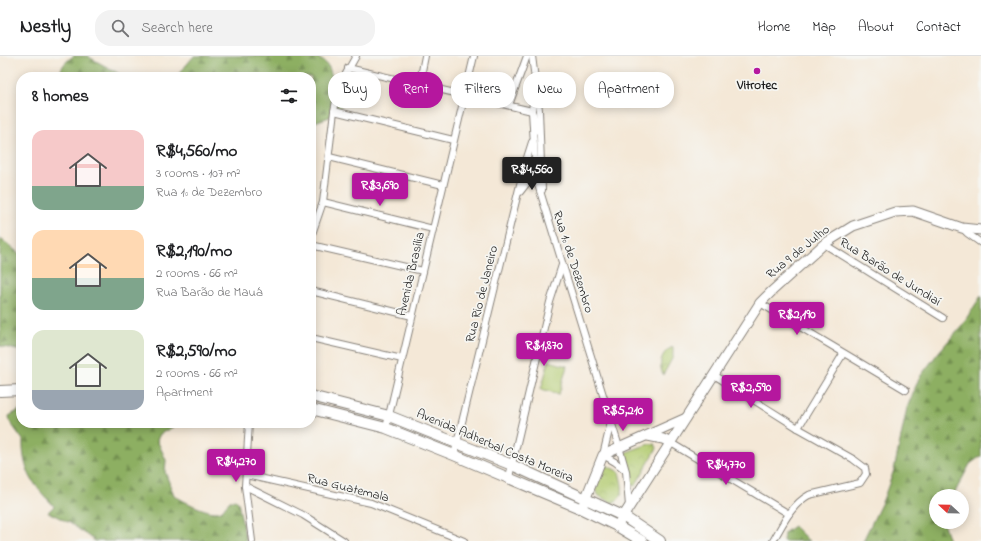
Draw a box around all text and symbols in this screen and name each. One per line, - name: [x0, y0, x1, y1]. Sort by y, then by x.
- search box: [95, 10, 375, 46]
- text: Nestly: [20, 14, 71, 41]
- icon: search: [109, 17, 131, 39]
- text: Search here: [141, 17, 213, 39]
- text: Home: [758, 17, 790, 38]
- text: Map: [812, 17, 836, 38]
- text: About: [858, 17, 894, 38]
- text: Contact: [916, 17, 961, 38]
- marker: Vitrotec: [752, 66, 762, 76]
- chip: Buy: [328, 72, 381, 108]
- chip: Rent: [389, 72, 443, 108]
- chip: Filters: [451, 72, 515, 108]
- chip: New: [523, 72, 576, 108]
- chip: Apartment: [584, 72, 674, 108]
- place label: Vitrotec: [736, 76, 778, 95]
- text: 8 homes: [32, 84, 89, 109]
- icon: filters: [278, 85, 300, 107]
- text: R$4,560/mo: [156, 139, 237, 164]
- icon: home: [64, 146, 112, 194]
- pin: R$4,560: [495, 157, 569, 191]
- text: R$4,560: [511, 160, 553, 179]
- text: 3 rooms · 107 m²: [156, 164, 240, 183]
- pin: R$3,690: [343, 173, 417, 207]
- text: R$3,690: [361, 176, 399, 195]
- text: Rua 1º de Dezembro: [156, 183, 262, 202]
- street label: Rua 1º de Dezembro: [548, 209, 599, 316]
- street label: Rua 9 de Julho: [762, 220, 834, 284]
- street label: Avenida Brasília: [392, 230, 430, 318]
- street label: Rua Barão de Jundiaí: [835, 233, 945, 311]
- text: R$2,190/mo: [156, 239, 232, 264]
- street label: Rua Rio de Janeiro: [461, 243, 503, 345]
- icon: home: [64, 246, 112, 294]
- text: 2 rooms · 66 m²: [156, 264, 238, 283]
- text: Rua Barão de Mauá: [156, 283, 263, 302]
- pin: R$2,190: [760, 302, 834, 336]
- text: R$2,190: [778, 305, 816, 324]
- pin: R$1,870: [507, 333, 581, 367]
- text: R$1,870: [525, 336, 563, 355]
- text: R$2,590/mo: [156, 339, 237, 364]
- icon: home: [64, 346, 112, 394]
- text: 2 rooms · 66 m²: [156, 364, 238, 383]
- pin: R$2,590: [714, 375, 788, 409]
- text: R$2,590: [731, 378, 771, 397]
- text: Apartment: [156, 383, 213, 402]
- pin: R$5,210: [586, 398, 660, 432]
- text: R$5,210: [603, 401, 643, 420]
- street label: Avenida Adherbal Costa Moreira: [413, 404, 577, 488]
- pin: R$4,270: [199, 449, 273, 483]
- text: R$4,270: [216, 452, 256, 471]
- pin: R$4,770: [689, 452, 763, 486]
- text: R$4,770: [707, 455, 745, 474]
- street label: Rua Guatemala: [305, 469, 391, 507]
- north arrow: [929, 489, 969, 529]
- map controls: [929, 489, 969, 529]

